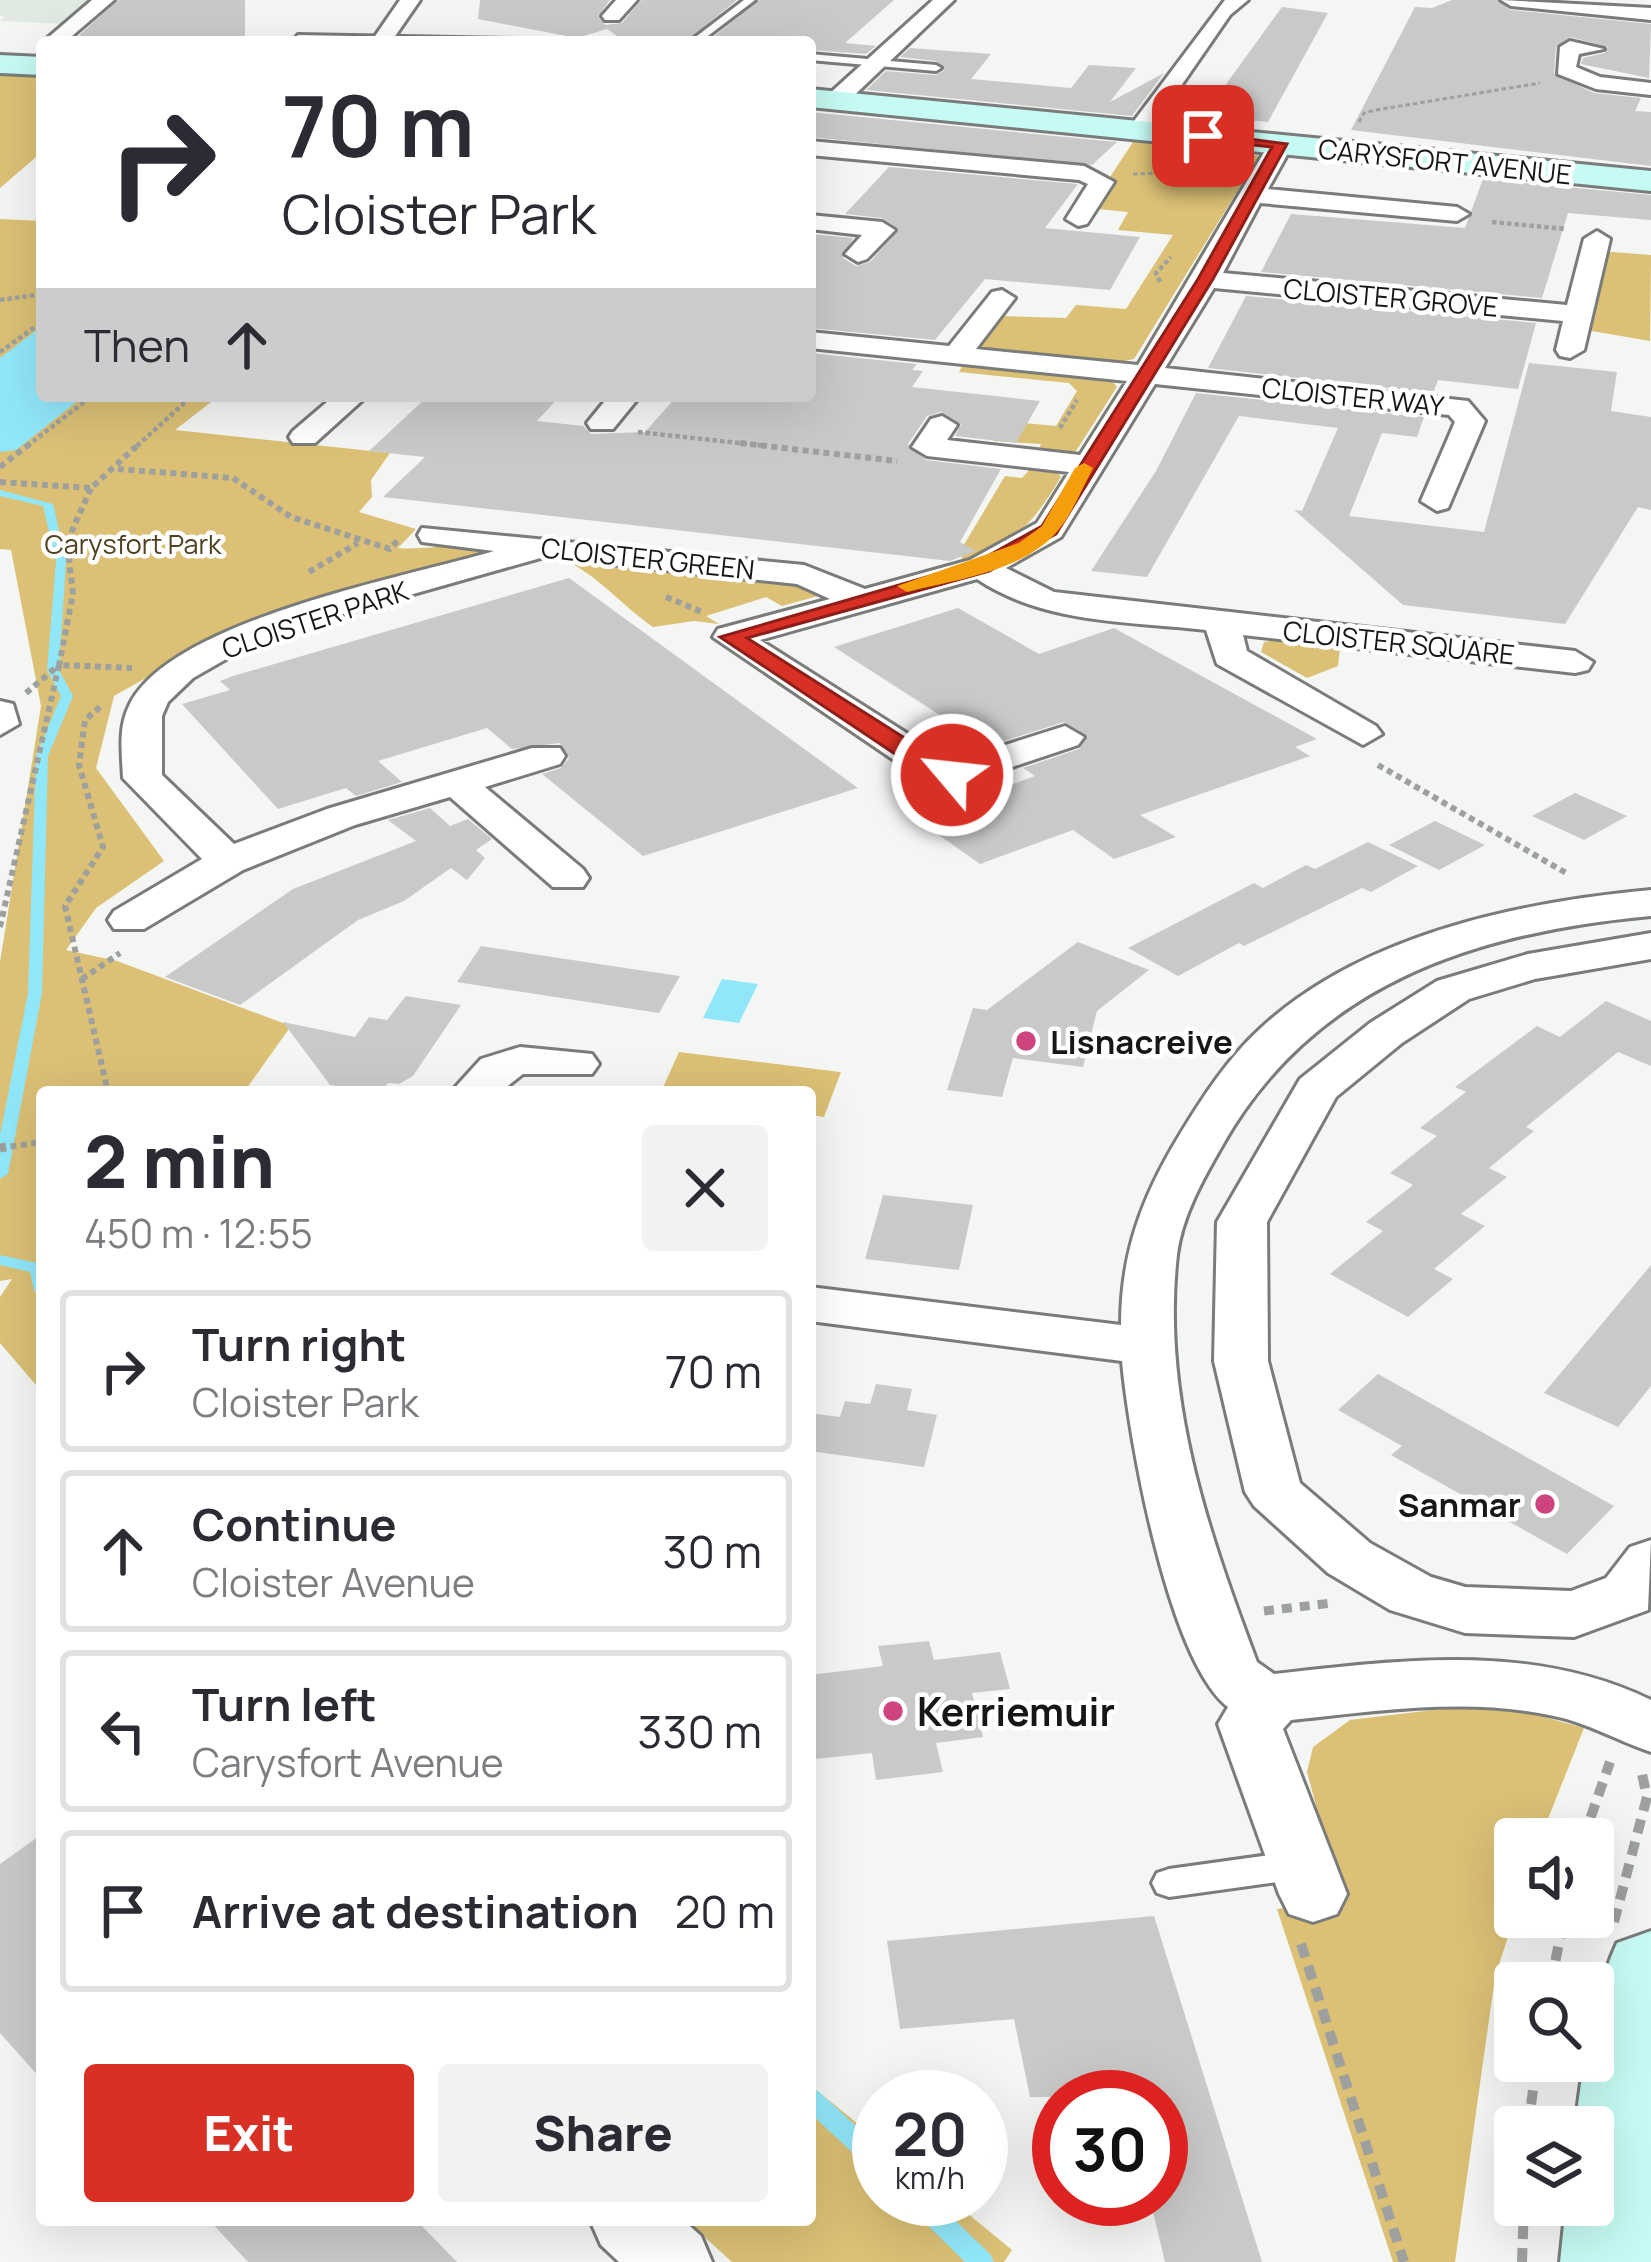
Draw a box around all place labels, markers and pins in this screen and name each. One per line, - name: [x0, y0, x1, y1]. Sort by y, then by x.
- pin: [1152, 85, 1254, 187]
- place label: Lisnacreive: [1050, 1019, 1233, 1064]
- marker: Lisnacreive: [1013, 1028, 1039, 1054]
- place label: Sanmar: [1398, 1482, 1521, 1527]
- marker: Sanmar: [1532, 1491, 1558, 1517]
- place label: Kerriemuir: [917, 1684, 1115, 1738]
- marker: Kerriemuir: [880, 1698, 906, 1724]

